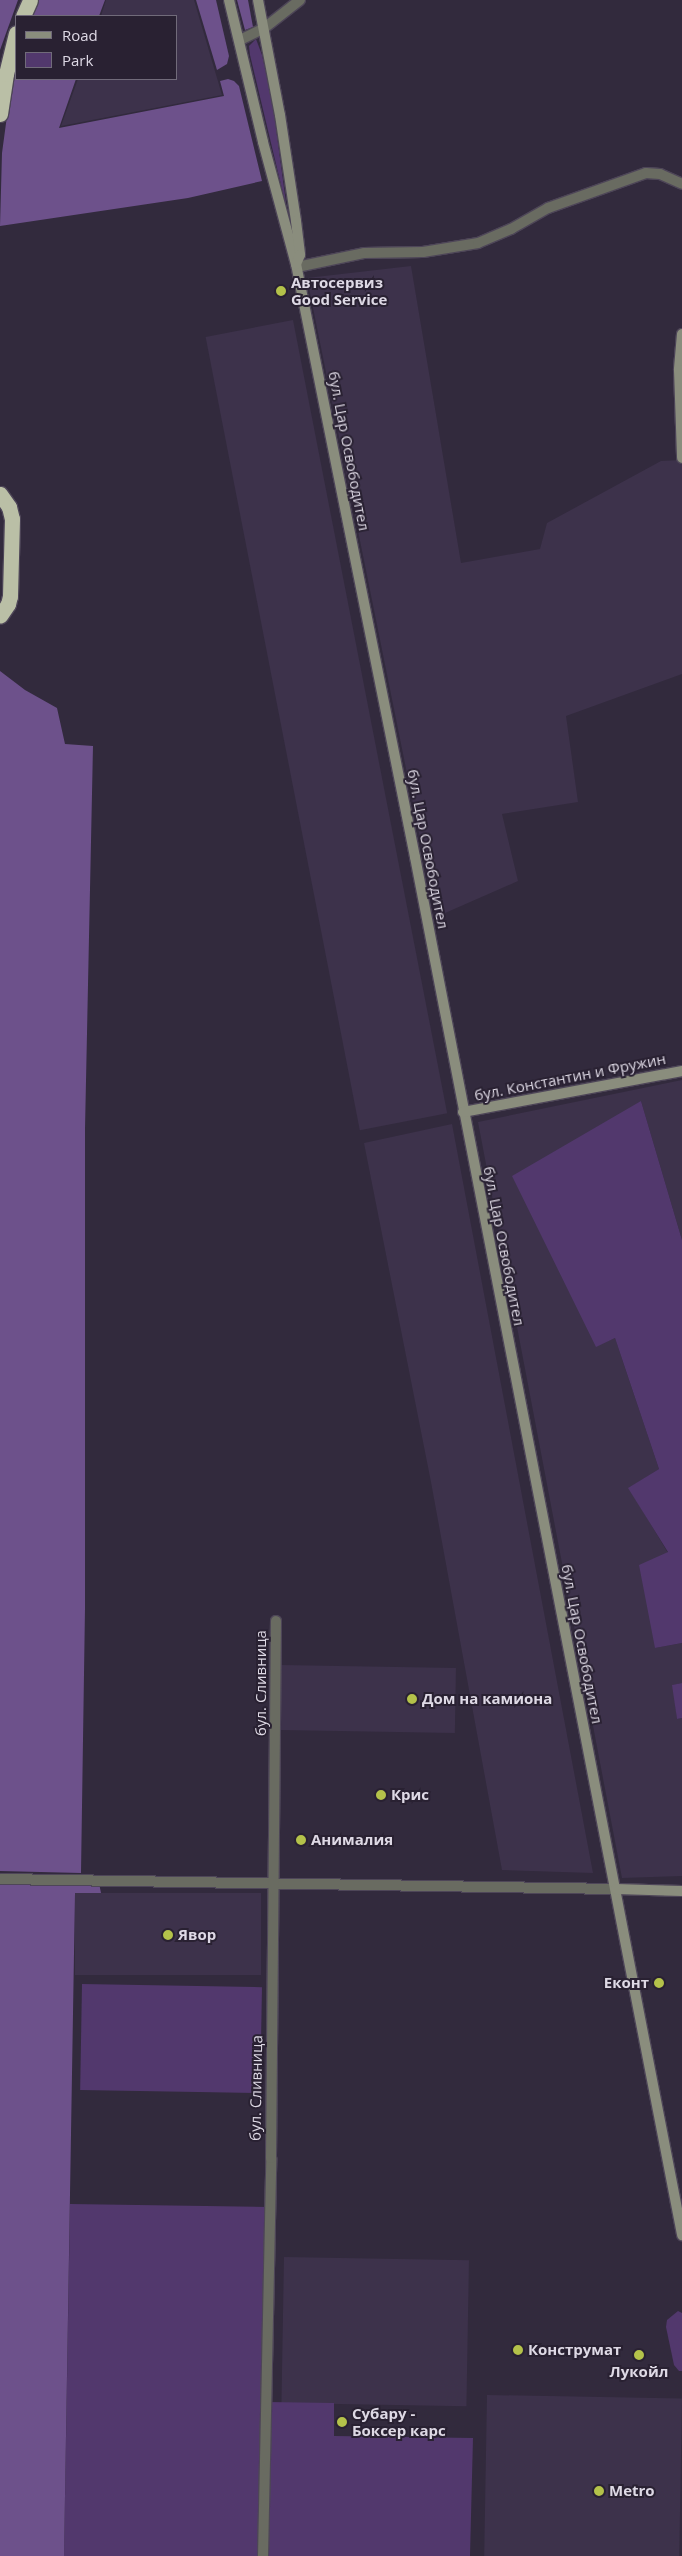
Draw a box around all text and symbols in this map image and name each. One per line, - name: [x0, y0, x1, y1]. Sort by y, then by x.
- legend: [15, 15, 178, 80]
- text: Road: [62, 25, 98, 45]
- text: Park: [62, 50, 93, 70]
- place label: Автосервиз Good Service: [291, 273, 387, 308]
- marker: Автосервиз Good Service: [275, 285, 287, 297]
- street label: бул. Цар Освободител: [325, 370, 373, 532]
- street label: бул. Цар Освободител: [404, 768, 452, 930]
- street label: бул. Константин и Фружин: [473, 1050, 667, 1104]
- street label: бул. Цар Освободител: [480, 1165, 528, 1327]
- street label: бул. Цар Освободител: [558, 1563, 606, 1725]
- street label: бул. Сливница: [252, 1630, 270, 1736]
- place label: Дом на камиона: [422, 1690, 552, 1708]
- marker: Дом на камиона: [406, 1693, 418, 1705]
- place label: Крис: [391, 1786, 429, 1804]
- marker: Крис: [375, 1789, 387, 1801]
- place label: Анималия: [311, 1831, 393, 1849]
- marker: Анималия: [295, 1834, 307, 1846]
- place label: Явор: [178, 1926, 216, 1944]
- marker: Явор: [162, 1929, 174, 1941]
- place label: Еконт: [604, 1974, 649, 1992]
- marker: Еконт: [653, 1977, 665, 1989]
- street label: бул. Сливница: [246, 2035, 266, 2141]
- place label: Конструмат: [528, 2341, 621, 2359]
- marker: Конструмат: [512, 2344, 524, 2356]
- marker: Лукойл: [633, 2349, 645, 2361]
- place label: Лукойл: [610, 2363, 668, 2381]
- place label: Субару - Боксер карс: [352, 2404, 446, 2439]
- marker: Субару - Боксер карс: [336, 2416, 348, 2428]
- place label: Metro: [609, 2482, 655, 2500]
- marker: Metro: [593, 2485, 605, 2497]

